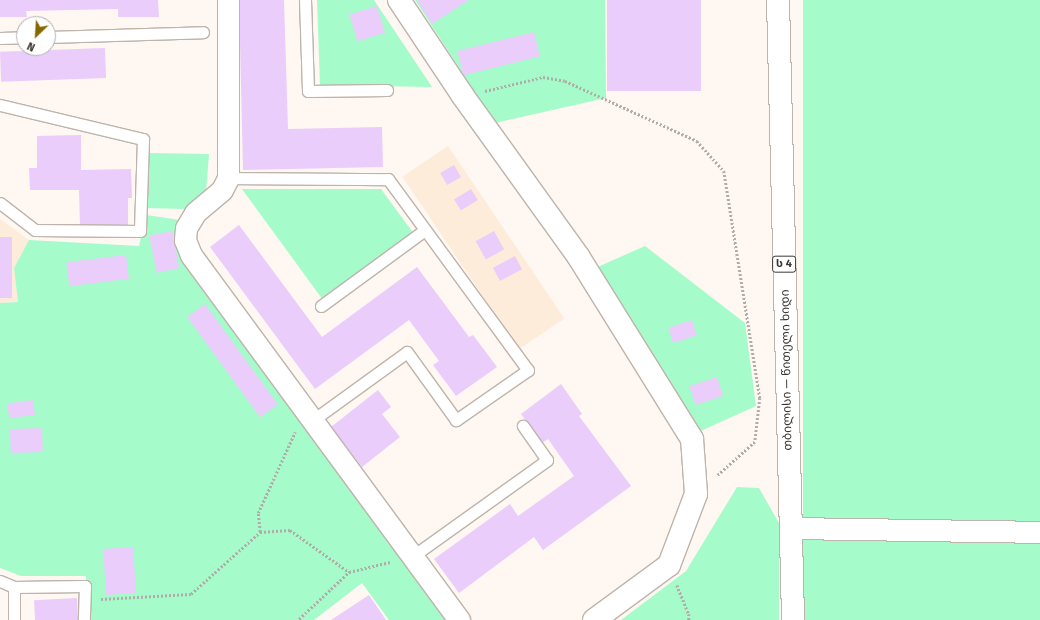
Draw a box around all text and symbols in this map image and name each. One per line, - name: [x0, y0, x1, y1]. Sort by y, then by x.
- north arrow: [16, 16, 56, 56]
- text: N: [25, 39, 37, 54]
- road number: ს 4: [772, 255, 796, 273]
- street label: თბილისი — წითელი ხიდი: [778, 289, 796, 451]

